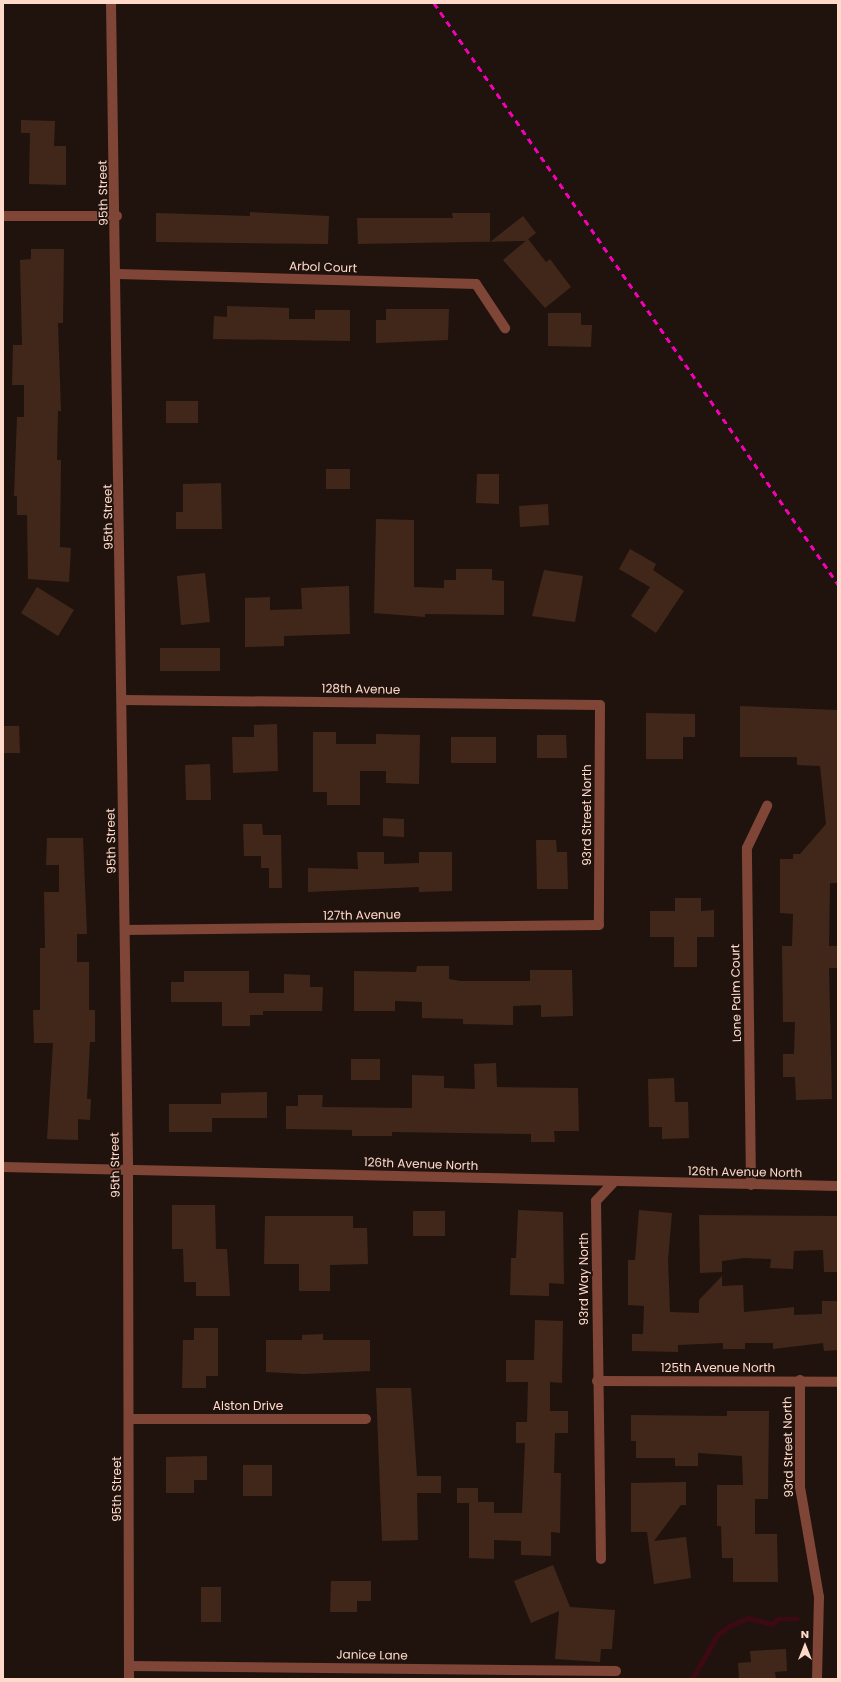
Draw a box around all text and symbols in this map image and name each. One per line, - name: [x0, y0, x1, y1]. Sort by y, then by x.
- street label: 95th Street: [95, 160, 111, 226]
- street label: Arbol Court: [289, 259, 357, 275]
- street label: 95th Street: [100, 484, 116, 550]
- street label: 128th Avenue: [322, 681, 400, 697]
- street label: 93rd Street North: [580, 764, 594, 866]
- street label: 95th Street: [103, 808, 119, 874]
- street label: 127th Avenue: [323, 907, 401, 923]
- street label: Lone Palm Court: [728, 944, 744, 1042]
- street label: 95th Street: [107, 1132, 123, 1198]
- street label: 126th Avenue North: [364, 1155, 478, 1173]
- street label: 126th Avenue North: [688, 1164, 802, 1180]
- street label: 93rd Way North: [577, 1233, 591, 1325]
- street label: 125th Avenue North: [661, 1361, 775, 1375]
- street label: 93rd Street North: [780, 1396, 796, 1498]
- street label: Alston Drive: [213, 1399, 283, 1413]
- street label: 95th Street: [110, 1456, 124, 1522]
- north arrow: [785, 1626, 825, 1666]
- text: N: [801, 1626, 809, 1642]
- street label: Janice Lane: [336, 1647, 408, 1663]

